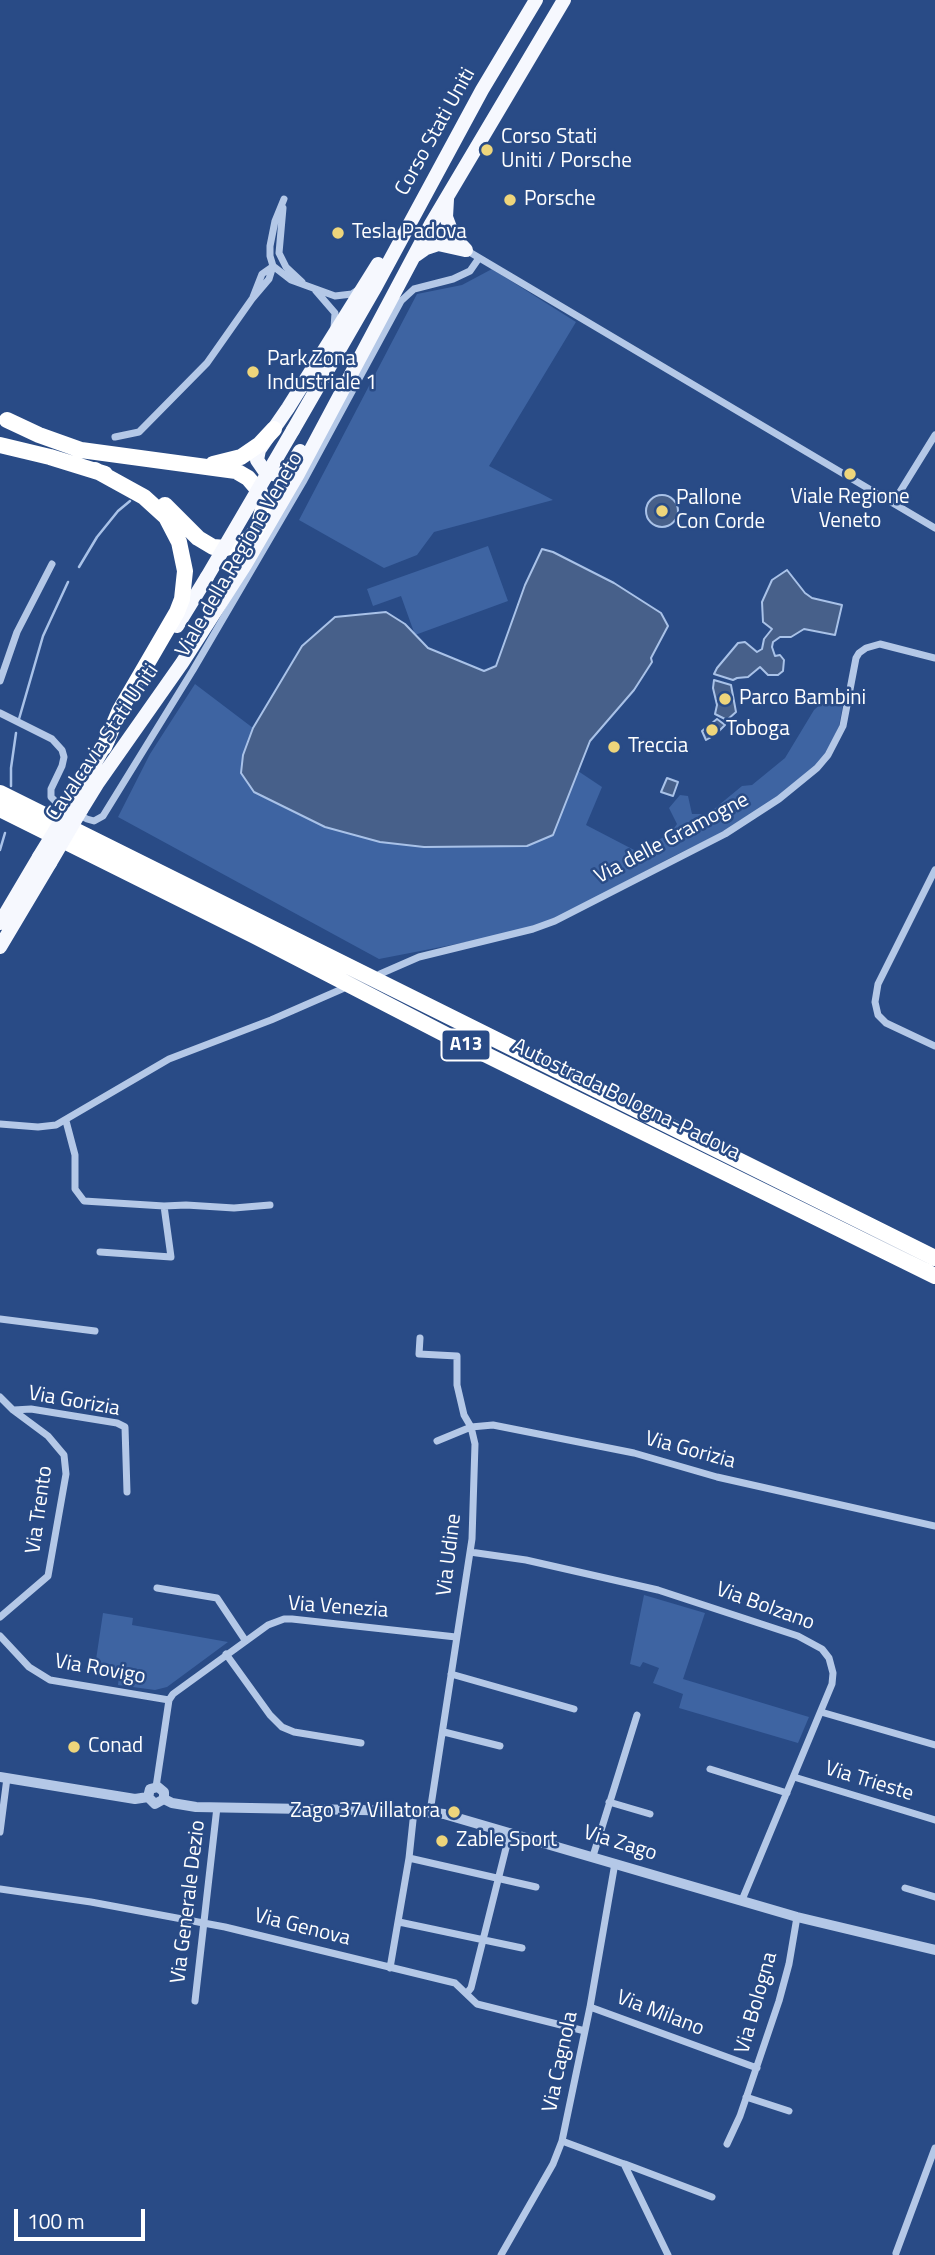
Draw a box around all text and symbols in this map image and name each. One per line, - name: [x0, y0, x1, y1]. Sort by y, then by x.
- street label: Corso Stati Uniti: [391, 64, 481, 200]
- place label: Corso Stati Uniti / Porsche: [501, 125, 632, 175]
- marker: Corso Stati Uniti / Porsche: [479, 142, 495, 158]
- place label: Porsche: [524, 187, 596, 213]
- marker: Porsche: [502, 192, 518, 208]
- place label: Tesla Padova: [352, 220, 467, 246]
- marker: Tesla Padova: [330, 225, 346, 241]
- place label: Park Zona Industriale 1: [267, 347, 377, 397]
- marker: Park Zona Industriale 1: [245, 364, 261, 380]
- street label: Viale della Regione Veneto: [171, 448, 309, 662]
- marker: Viale Regione Veneto: [842, 466, 858, 482]
- place label: Viale Regione Veneto: [790, 485, 910, 535]
- place label: Pallone Con Corde: [676, 486, 765, 536]
- marker: Pallone Con Corde: [654, 503, 670, 519]
- street label: Cavalcavia Stati Uniti: [41, 660, 165, 826]
- place label: Parco Bambini: [739, 686, 866, 712]
- marker: Parco Bambini: [717, 691, 733, 707]
- place label: Toboga: [726, 717, 790, 743]
- marker: Toboga: [704, 722, 720, 738]
- place label: Treccia: [628, 734, 688, 760]
- marker: Treccia: [606, 739, 622, 755]
- street label: Via delle Gramogne: [591, 788, 753, 890]
- road number: A13: [442, 1030, 490, 1060]
- street label: Autostrada Bologna-Padova: [508, 1034, 744, 1166]
- street label: Via Gorizia: [26, 1382, 122, 1422]
- street label: Via Gorizia: [642, 1427, 738, 1475]
- street label: Via Trento: [21, 1464, 59, 1556]
- street label: Via Udine: [432, 1512, 468, 1598]
- street label: Via Bolzano: [712, 1577, 818, 1637]
- street label: Via Venezia: [287, 1592, 389, 1624]
- street label: Via Rovigo: [52, 1650, 148, 1690]
- place label: Conad: [88, 1734, 143, 1760]
- marker: Conad: [66, 1739, 82, 1755]
- street label: Via Trieste: [822, 1757, 916, 1807]
- place label: Zago 37 Villatora: [290, 1799, 440, 1825]
- marker: Zago 37 Villatora: [446, 1804, 462, 1820]
- street label: Via Generale Dezio: [166, 1819, 212, 1985]
- street label: Via Zago: [580, 1821, 660, 1867]
- place label: Zable Sport: [456, 1828, 557, 1854]
- marker: Zable Sport: [434, 1833, 450, 1849]
- street label: Via Genova: [251, 1904, 353, 1952]
- street label: Via Bologna: [730, 1949, 784, 2057]
- street label: Via Milano: [613, 1986, 707, 2042]
- street label: Via Cagnola: [538, 2009, 584, 2115]
- scale bar: [18, 2196, 149, 2240]
- text: 100 m: [27, 2205, 84, 2237]

